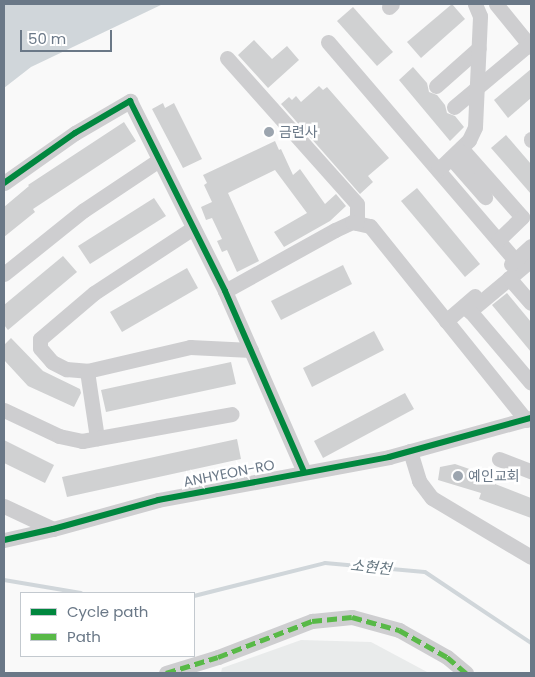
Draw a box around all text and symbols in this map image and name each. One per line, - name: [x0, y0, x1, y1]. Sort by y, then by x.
- scale bar: [22, 20, 115, 52]
- text: 50 m: [28, 28, 66, 49]
- place label: 금련사: [279, 124, 318, 140]
- marker: 금련사: [263, 126, 275, 138]
- street label: ANHYEON-RO: [182, 456, 276, 490]
- place label: 예인교회: [468, 468, 520, 484]
- marker: 예인교회: [452, 470, 464, 482]
- water label: 소현천: [349, 556, 393, 578]
- legend: [20, 592, 195, 657]
- text: Cycle path: [67, 601, 148, 622]
- text: Path: [67, 626, 101, 647]

